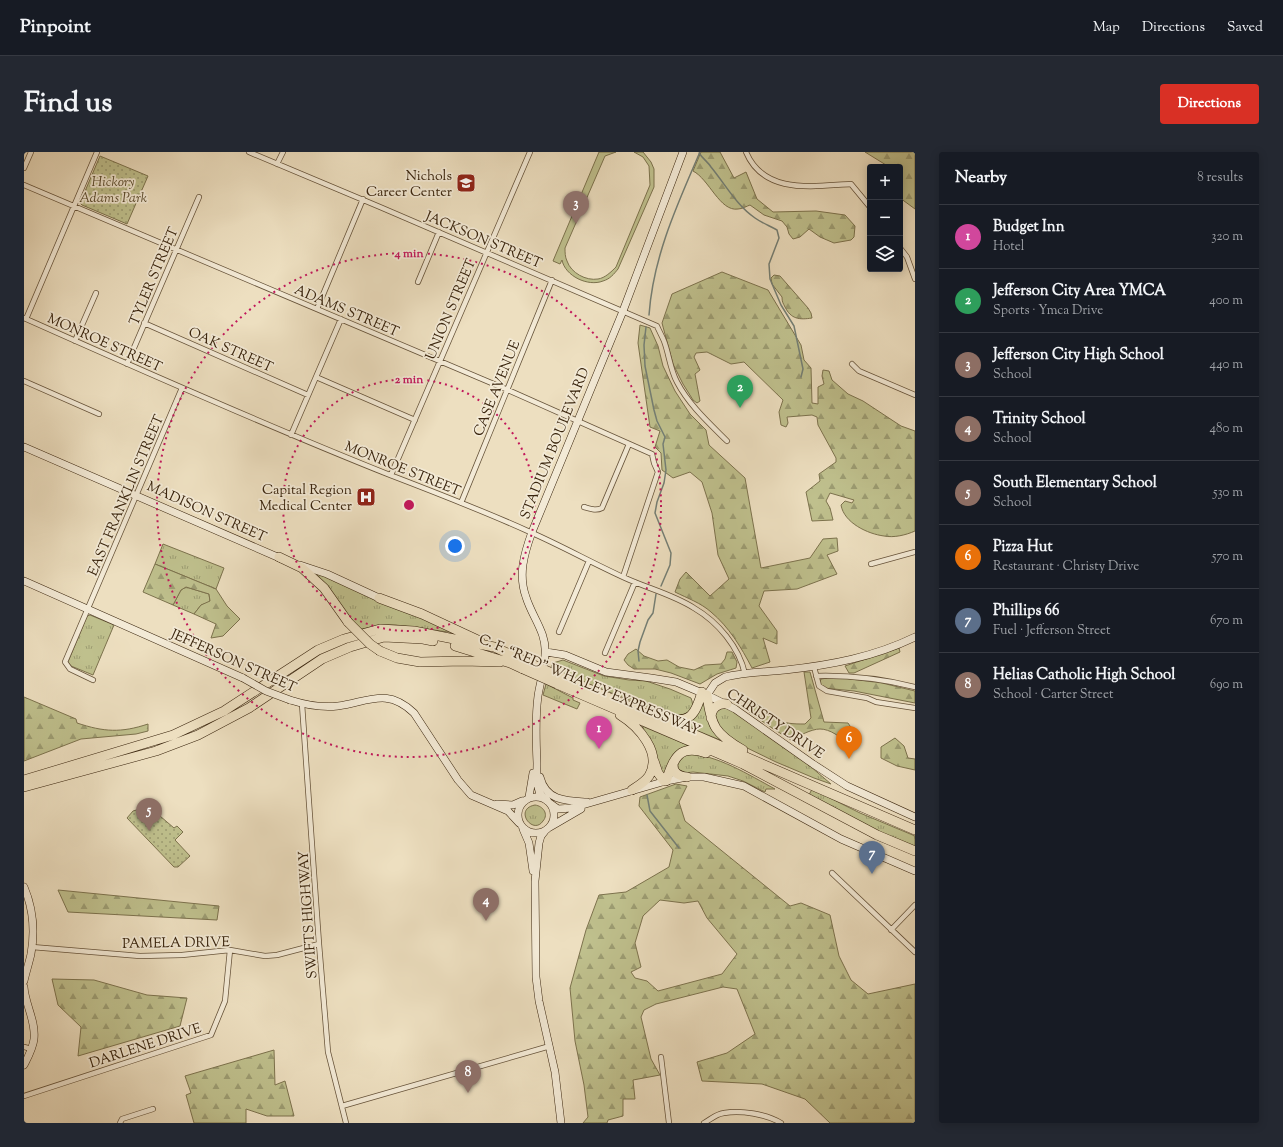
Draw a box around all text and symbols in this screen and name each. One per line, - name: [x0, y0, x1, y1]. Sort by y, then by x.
- text: Pinpoint: [20, 14, 91, 41]
- text: Map: [1093, 18, 1120, 38]
- text: Directions: [1142, 18, 1205, 38]
- text: Saved: [1227, 18, 1263, 38]
- text: Find us: [24, 84, 112, 124]
- button: Directions: [1160, 84, 1259, 124]
- map controls: [867, 164, 903, 272]
- button: +: [867, 164, 903, 200]
- text: Nearby: [955, 166, 1007, 190]
- place label: Nichols Career Center: [366, 167, 453, 203]
- text: 8 results: [1197, 169, 1243, 187]
- school or university icon: Nichols Career Center: [455, 172, 477, 194]
- park label: Hickory Adams Park: [79, 173, 148, 209]
- pin: 3: [563, 191, 589, 224]
- button: −: [867, 200, 903, 236]
- street label: JACKSON STREET: [421, 207, 545, 275]
- text: Budget Inn: [993, 217, 1065, 238]
- street label: TYLER STREET: [125, 225, 185, 329]
- text: 1: [966, 228, 970, 246]
- text: 320 m: [1211, 228, 1243, 246]
- button: layers: [867, 236, 903, 272]
- text: Hotel: [993, 238, 1024, 256]
- text: 4 min: [393, 245, 424, 263]
- street label: UNION STREET: [422, 256, 482, 363]
- street label: ADAMS STREET: [291, 281, 402, 343]
- text: Jefferson City Area YMCA: [993, 281, 1166, 302]
- text: 2: [965, 292, 971, 310]
- text: 400 m: [1209, 292, 1243, 310]
- text: Sports · Ymca Drive: [993, 302, 1103, 320]
- street label: MONROE STREET: [44, 310, 165, 378]
- street label: OAK STREET: [185, 323, 276, 378]
- street label: CASE AVENUE: [470, 337, 526, 440]
- text: Jefferson City High School: [993, 345, 1164, 366]
- text: 3: [965, 356, 971, 374]
- text: 440 m: [1210, 356, 1243, 374]
- street label: STADIUM BOULEVARD: [516, 365, 595, 523]
- text: School: [993, 366, 1032, 384]
- text: 2 min: [395, 371, 424, 389]
- pin: 2: [727, 375, 753, 408]
- text: Trinity School: [993, 409, 1086, 430]
- street label: EAST FRANKLIN STREET: [84, 412, 170, 580]
- text: 4: [965, 420, 971, 438]
- text: 480 m: [1210, 420, 1243, 438]
- text: School: [993, 430, 1032, 448]
- street label: MONROE STREET: [341, 437, 463, 502]
- text: South Elementary School: [993, 473, 1157, 494]
- street label: MADISON STREET: [143, 477, 269, 548]
- place label: Capital Region Medical Center: [259, 481, 353, 517]
- text: 5: [966, 484, 970, 502]
- text: 530 m: [1213, 484, 1243, 502]
- hospital icon: Capital Region Medical Center: [355, 486, 377, 508]
- text: School: [993, 494, 1032, 512]
- centre of rings: [402, 498, 416, 512]
- your location: [445, 536, 465, 556]
- text: Pizza Hut: [993, 537, 1053, 558]
- text: 6: [965, 548, 971, 566]
- text: 570 m: [1212, 548, 1243, 566]
- text: Restaurant · Christy Drive: [993, 558, 1139, 576]
- text: Phillips 66: [993, 601, 1059, 622]
- text: 7: [965, 612, 971, 630]
- text: 670 m: [1210, 612, 1243, 630]
- text: Fuel · Jefferson Street: [993, 622, 1111, 640]
- street label: JEFFERSON STREET: [166, 625, 299, 699]
- street label: C. F. “RED” WHALEY EXPRESSWAY: [475, 630, 703, 742]
- text: Helias Catholic High School: [993, 665, 1175, 686]
- text: 8: [965, 676, 971, 694]
- text: 690 m: [1210, 676, 1243, 694]
- street label: CHRISTY DRIVE: [722, 685, 828, 765]
- text: School · Carter Street: [993, 686, 1113, 704]
- pin: 1: [586, 716, 612, 749]
- pin: 6: [836, 726, 862, 759]
- pin: 5: [136, 798, 162, 831]
- pin: 7: [859, 841, 885, 874]
- street label: SWIFTS HIGHWAY: [295, 850, 323, 980]
- pin: 4: [473, 888, 499, 921]
- street label: PAMELA DRIVE: [122, 933, 231, 955]
- street label: DARLENE DRIVE: [87, 1019, 205, 1074]
- pin: 8: [455, 1060, 481, 1093]

